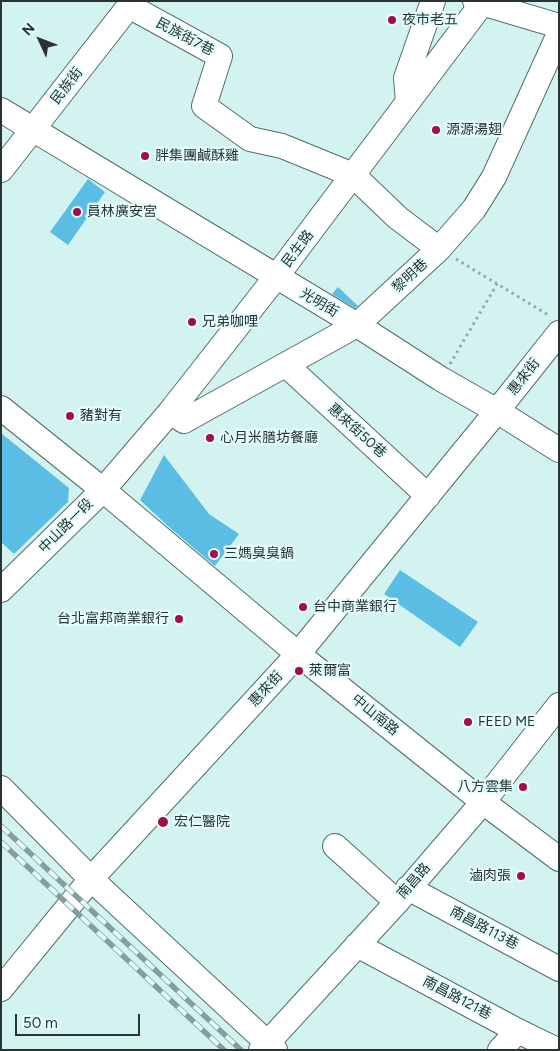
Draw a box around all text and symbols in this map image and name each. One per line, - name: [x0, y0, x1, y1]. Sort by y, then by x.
- place label: 夜市老五: [402, 12, 458, 28]
- marker: 夜市老五: [386, 14, 398, 26]
- north arrow: [15, 15, 65, 65]
- street label: 民族街7巷: [153, 15, 217, 59]
- text: N: [19, 20, 39, 39]
- street label: 民族街: [47, 64, 87, 108]
- place label: 源源湯翅: [446, 122, 502, 138]
- marker: 源源湯翅: [430, 124, 442, 136]
- place label: 胖集團鹹酥雞: [155, 148, 239, 164]
- marker: 胖集團鹹酥雞: [139, 150, 151, 162]
- place label: 員林廣安宮: [87, 204, 157, 220]
- marker: 員林廣安宮: [71, 206, 83, 218]
- street label: 民生路: [279, 227, 317, 271]
- street label: 黎明巷: [389, 256, 431, 296]
- street label: 光明街: [297, 285, 341, 321]
- place label: 兄弟咖哩: [202, 314, 258, 330]
- marker: 兄弟咖哩: [186, 316, 198, 328]
- street label: 惠來街: [504, 355, 544, 399]
- street label: 惠來街50巷: [324, 400, 390, 462]
- place label: 豬對有: [80, 408, 122, 424]
- marker: 豬對有: [64, 410, 76, 422]
- place label: 心月米膳坊餐廳: [220, 430, 318, 446]
- marker: 心月米膳坊餐廳: [204, 432, 216, 444]
- street label: 中山路一段: [35, 495, 97, 557]
- place label: 三媽臭臭鍋: [224, 546, 294, 562]
- marker: 三媽臭臭鍋: [208, 548, 220, 560]
- place label: 台中商業銀行: [313, 599, 397, 615]
- marker: 台中商業銀行: [297, 601, 309, 613]
- place label: 台北富邦商業銀行: [57, 611, 169, 627]
- marker: 台北富邦商業銀行: [173, 613, 185, 625]
- place label: 萊爾富: [309, 663, 351, 679]
- marker: 萊爾富: [293, 665, 305, 677]
- street label: 惠來街: [246, 668, 286, 710]
- street label: 中山南路: [348, 691, 402, 739]
- place label: FEED ME: [478, 714, 535, 730]
- marker: FEED ME: [462, 716, 474, 728]
- place label: 八方雲集: [457, 779, 513, 795]
- marker: 八方雲集: [517, 781, 529, 793]
- place label: 宏仁醫院: [174, 814, 230, 830]
- marker: 宏仁醫院: [156, 815, 170, 829]
- street label: 南昌路: [394, 860, 434, 902]
- place label: 滷肉張: [469, 868, 511, 884]
- marker: 滷肉張: [515, 870, 527, 882]
- street label: 南昌路113巷: [447, 903, 521, 953]
- street label: 南昌路121巷: [420, 973, 494, 1023]
- scale bar: [18, 1004, 142, 1036]
- text: 50 m: [23, 1014, 58, 1032]

